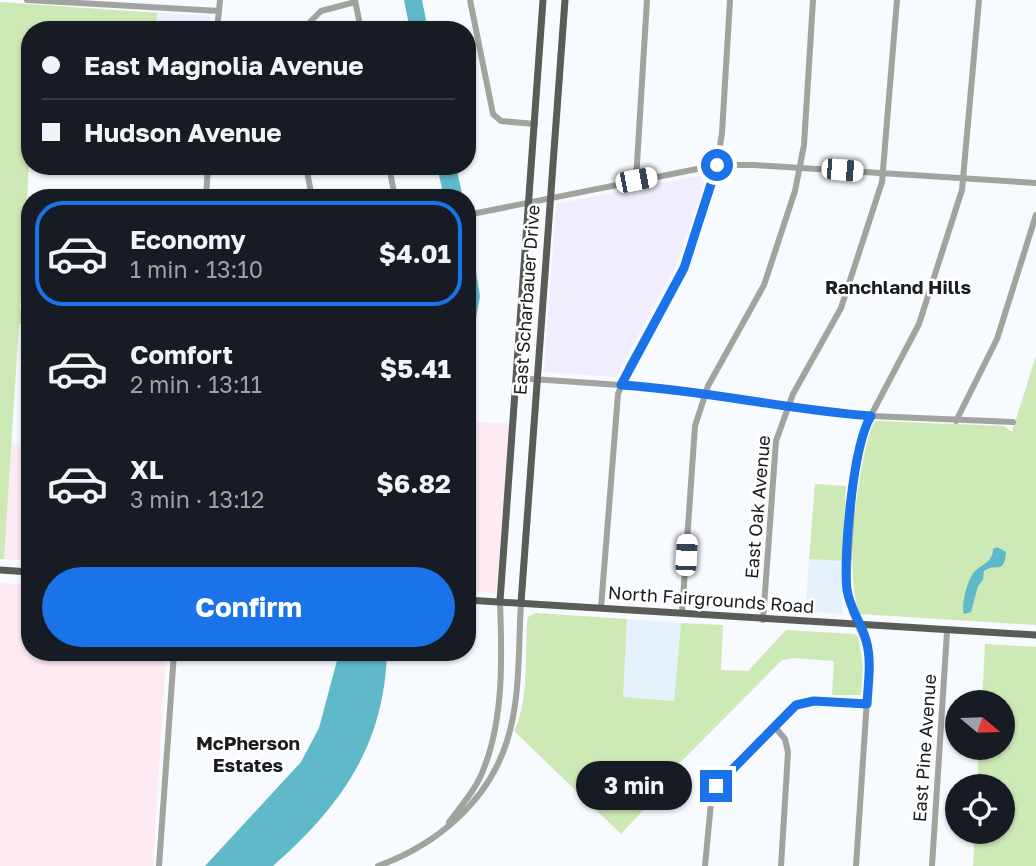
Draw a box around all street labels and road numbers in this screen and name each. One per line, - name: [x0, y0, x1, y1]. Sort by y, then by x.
- street label: East Scharbauer Drive: [508, 204, 544, 396]
- street label: East Oak Avenue: [740, 434, 774, 580]
- street label: North Fairgrounds Road: [607, 581, 815, 617]
- street label: East Pine Avenue: [908, 673, 940, 823]

